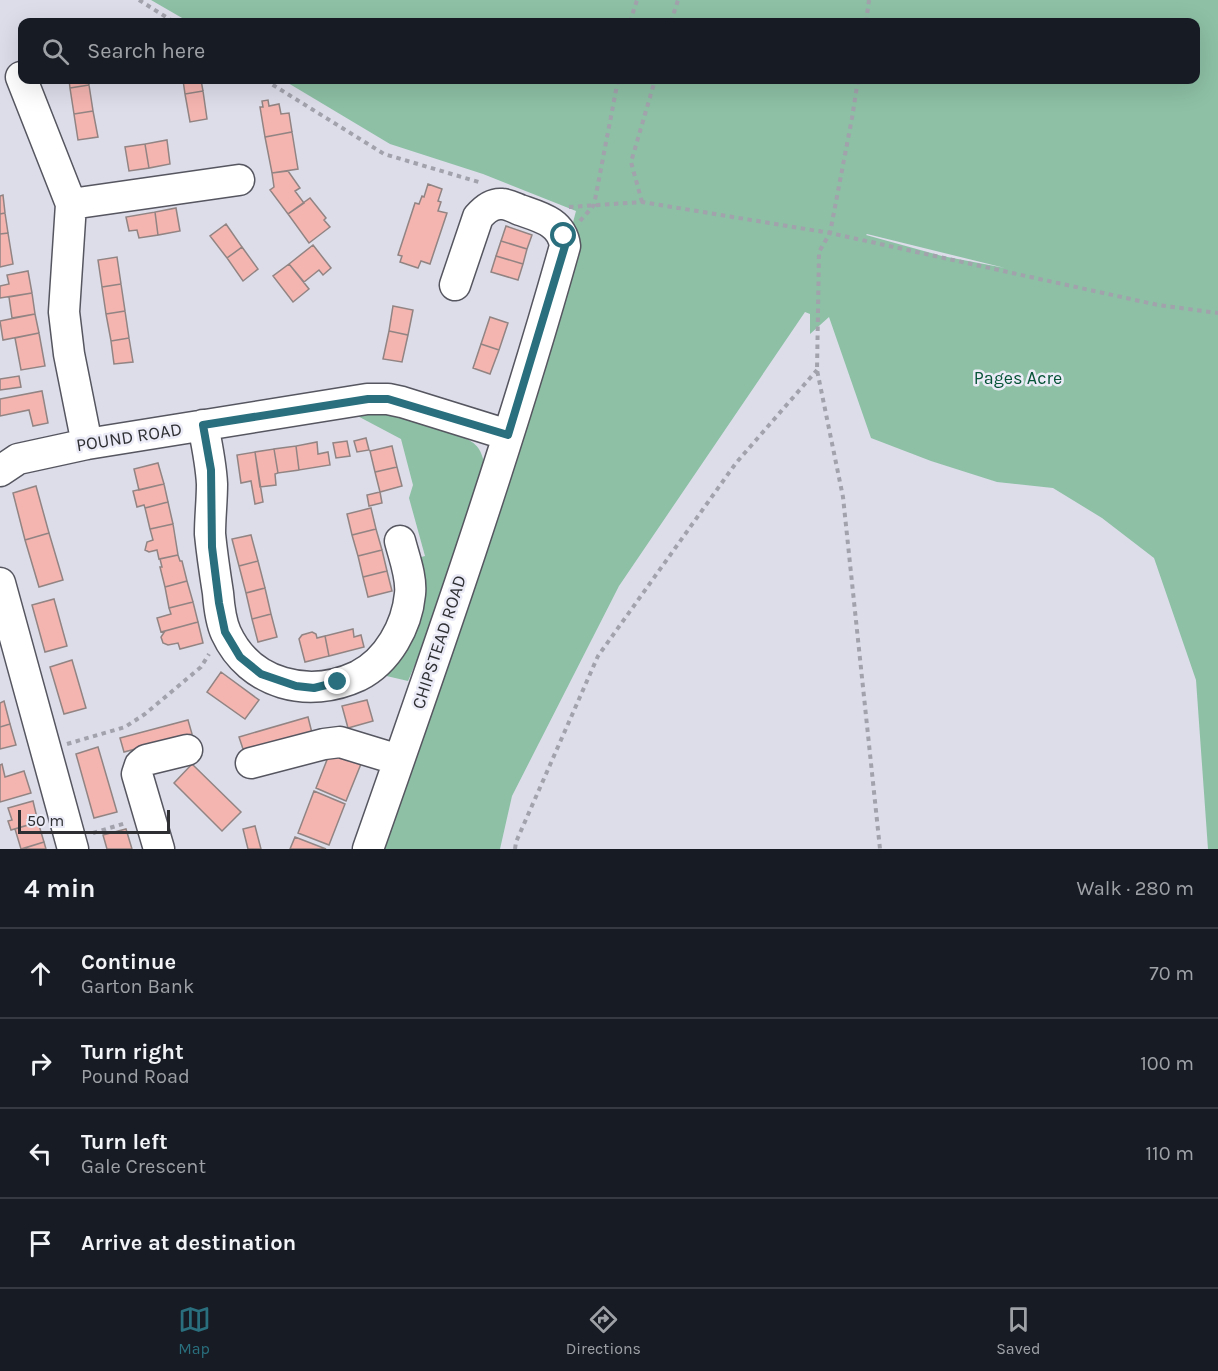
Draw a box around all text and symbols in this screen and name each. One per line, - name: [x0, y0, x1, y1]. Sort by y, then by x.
- search box: [18, 18, 1200, 84]
- icon: search: [39, 35, 72, 68]
- text: Search here: [87, 38, 205, 64]
- route start: [550, 222, 576, 248]
- park label: Pages Acre: [974, 367, 1062, 389]
- street label: POUND ROAD: [75, 418, 183, 456]
- street label: CHIPSTEAD ROAD: [407, 572, 471, 712]
- route end: [324, 668, 350, 694]
- scale bar: [18, 807, 170, 834]
- text: 50 m: [27, 811, 64, 830]
- text: 4 min: [24, 873, 95, 904]
- text: Walk · 280 m: [1077, 877, 1194, 900]
- text: Continue: [81, 949, 176, 975]
- icon: ahead: [24, 957, 57, 990]
- text: 70 m: [1149, 962, 1194, 985]
- text: Garton Bank: [81, 975, 194, 998]
- text: Turn right: [81, 1039, 184, 1065]
- icon: right: [24, 1047, 57, 1080]
- text: 100 m: [1140, 1052, 1194, 1075]
- text: Pound Road: [81, 1065, 190, 1088]
- text: Turn left: [81, 1129, 168, 1155]
- icon: left: [24, 1137, 57, 1170]
- text: 110 m: [1145, 1142, 1194, 1165]
- text: Gale Crescent: [81, 1155, 206, 1178]
- icon: arrive: [24, 1227, 57, 1260]
- text: Arrive at destination: [81, 1230, 296, 1256]
- tab: Map: [178, 1303, 211, 1358]
- tab: Directions: [566, 1303, 641, 1358]
- tab: Saved: [996, 1303, 1040, 1358]

